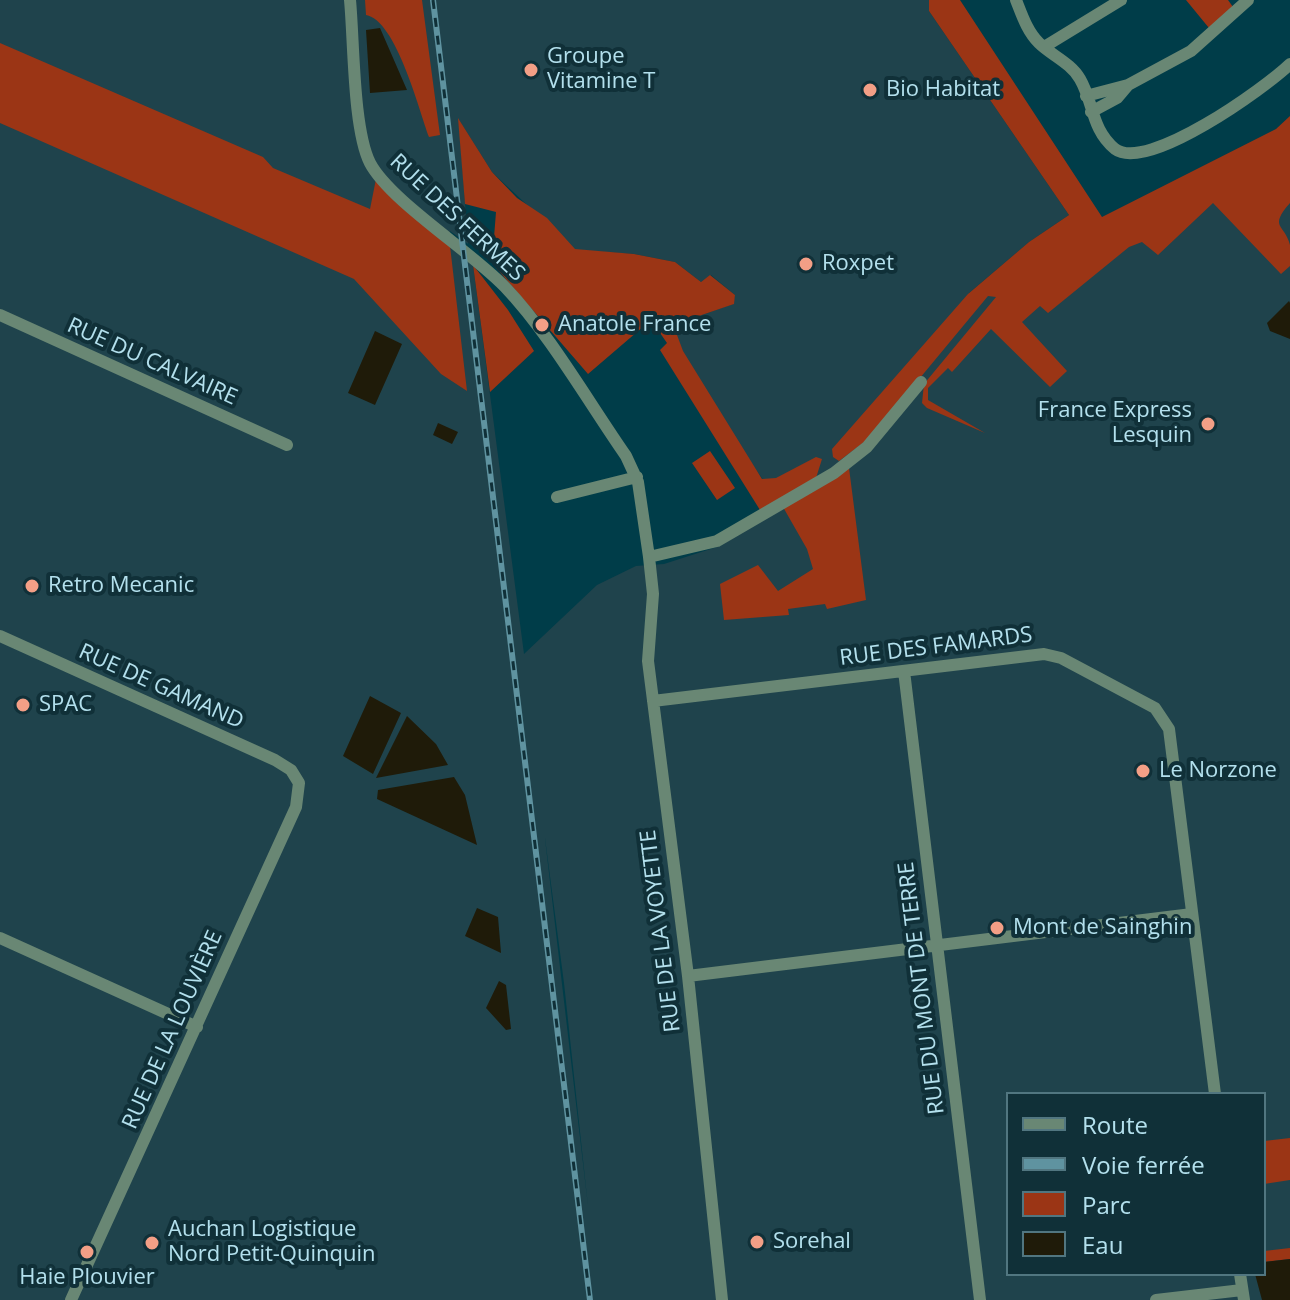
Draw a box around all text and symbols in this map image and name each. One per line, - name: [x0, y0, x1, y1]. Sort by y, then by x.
- place label: Groupe Vitamine T: [547, 44, 655, 96]
- marker: Groupe Vitamine T: [522, 61, 540, 79]
- place label: Bio Habitat: [886, 77, 1000, 103]
- marker: Bio Habitat: [861, 81, 879, 99]
- street label: RUE DES FERMES: [384, 149, 530, 287]
- place label: Roxpet: [822, 251, 894, 277]
- marker: Roxpet: [797, 255, 815, 273]
- place label: Anatole France: [558, 312, 711, 338]
- street label: RUE DU CALVAIRE: [63, 313, 241, 411]
- marker: Anatole France: [533, 316, 551, 334]
- place label: France Express Lesquin: [1038, 398, 1192, 450]
- marker: France Express Lesquin: [1199, 415, 1217, 433]
- place label: Retro Mecanic: [48, 573, 194, 599]
- marker: Retro Mecanic: [23, 577, 41, 595]
- street label: RUE DES FAMARDS: [838, 622, 1034, 672]
- street label: RUE DE GAMAND: [75, 639, 247, 735]
- place label: SPAC: [39, 692, 92, 718]
- marker: SPAC: [14, 696, 32, 714]
- place label: Le Norzone: [1159, 758, 1277, 784]
- marker: Le Norzone: [1134, 762, 1152, 780]
- street label: RUE DE LA VOYETTE: [635, 828, 687, 1034]
- street label: RUE DU MONT DE TERRE: [893, 860, 951, 1116]
- place label: Mont de Sainghin: [1013, 915, 1192, 941]
- marker: Mont de Sainghin: [988, 919, 1006, 937]
- street label: RUE DE LA LOUVIÈRE: [117, 927, 229, 1133]
- legend: [1006, 1092, 1266, 1276]
- text: Route: [1082, 1108, 1148, 1141]
- text: Voie ferrée: [1082, 1148, 1205, 1181]
- text: Parc: [1082, 1188, 1131, 1221]
- place label: Auchan Logistique Nord Petit-Quinquin: [168, 1217, 376, 1268]
- text: Eau: [1082, 1228, 1123, 1261]
- place label: Sorehal: [773, 1229, 851, 1255]
- marker: Sorehal: [748, 1233, 766, 1251]
- marker: Auchan Logistique Nord Petit-Quinquin: [143, 1234, 161, 1252]
- marker: Haie Plouvier: [78, 1243, 96, 1261]
- place label: Haie Plouvier: [19, 1265, 155, 1291]

